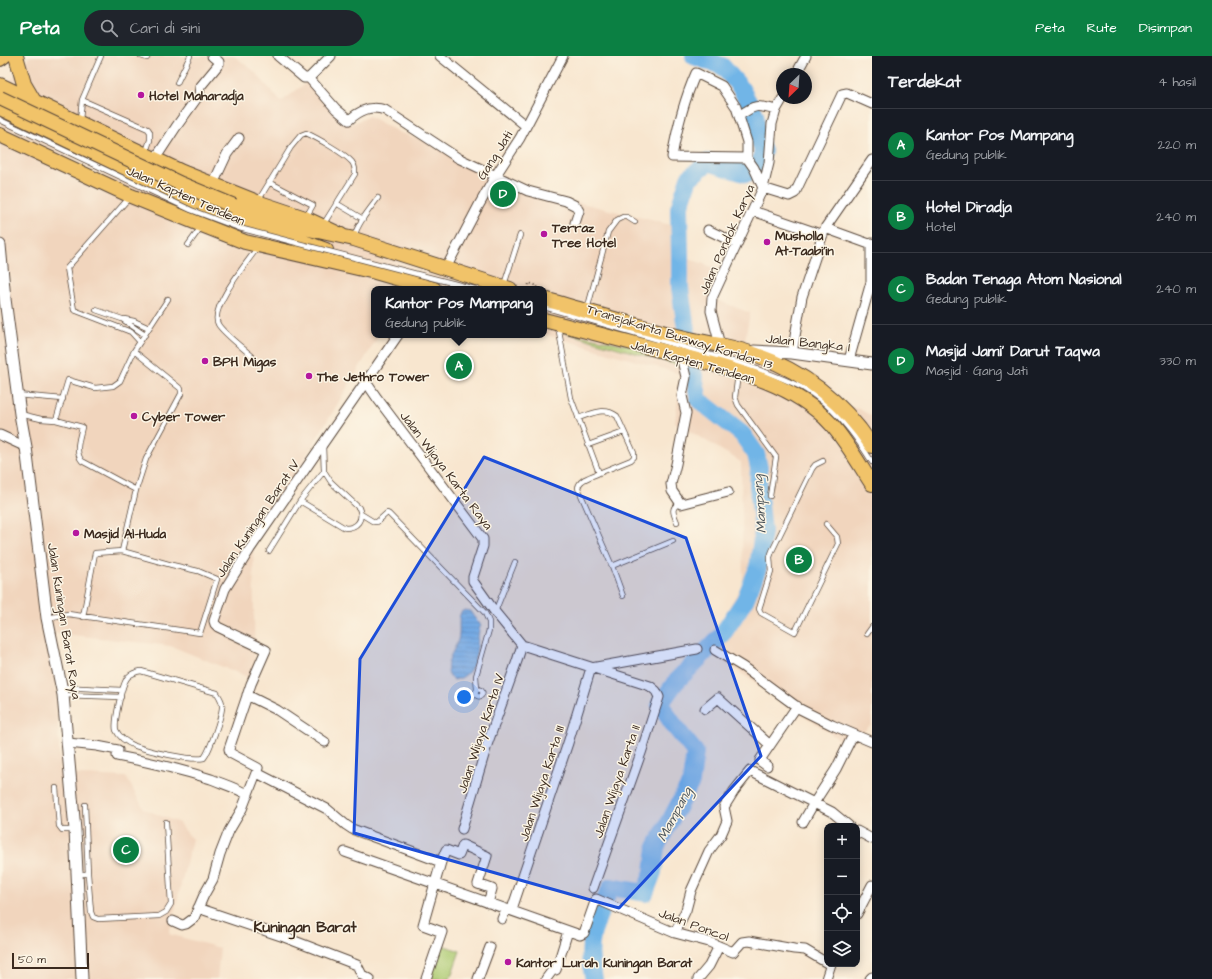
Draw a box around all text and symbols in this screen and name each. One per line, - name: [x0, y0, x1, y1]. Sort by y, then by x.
- search box: [84, 10, 364, 46]
- text: Peta: [20, 15, 60, 42]
- icon: search: [98, 17, 120, 39]
- text: Cari di sini: [130, 18, 200, 39]
- text: Peta: [1035, 18, 1065, 38]
- text: Rute: [1087, 18, 1117, 38]
- text: Disimpan: [1139, 18, 1192, 38]
- north arrow: [776, 68, 812, 104]
- text: Terdekat: [888, 70, 961, 94]
- text: 4 hasil: [1158, 73, 1196, 91]
- place label: Hotel Maharadja: [149, 87, 244, 106]
- marker: Hotel Maharadja: [136, 90, 146, 100]
- text: Kantor Pos Mampang: [926, 125, 1073, 146]
- street label: Gang Jati: [473, 128, 518, 184]
- text: A: [897, 136, 905, 154]
- text: 220 m: [1158, 136, 1196, 154]
- text: Gedung publik: [926, 146, 1007, 164]
- street label: Jalan Kapten Tendean: [123, 162, 248, 230]
- pin: D: [490, 179, 516, 209]
- street label: Jalan Pondok Karya: [695, 181, 760, 298]
- text: Hotel Diradja: [926, 197, 1012, 218]
- text: B: [896, 208, 906, 226]
- text: 240 m: [1156, 208, 1196, 226]
- text: Hotel: [926, 218, 956, 236]
- place label: Terraz Tree Hotel: [551, 219, 616, 252]
- place label: Musholla At-Taabi'in: [775, 227, 834, 260]
- marker: Terraz Tree Hotel: [539, 229, 549, 239]
- marker: Musholla At-Taabi'in: [762, 237, 772, 247]
- text: Badan Tenaga Atom Nasional: [926, 269, 1122, 290]
- text: C: [896, 280, 906, 298]
- text: 240 m: [1156, 280, 1196, 298]
- popup: [371, 286, 547, 338]
- text: Gedung publik: [926, 290, 1007, 308]
- text: Kantor Pos Mampang: [385, 293, 533, 314]
- street label: Transjakarta Busway Koridor 13: [584, 300, 775, 375]
- text: Gedung publik: [385, 314, 466, 332]
- street label: Jalan Bangka I: [765, 330, 851, 357]
- street label: Jalan Kapten Tendean: [629, 336, 757, 388]
- text: Masjid Jami' Darut Taqwa: [926, 341, 1100, 362]
- pin: A: [446, 351, 472, 381]
- text: D: [897, 352, 905, 370]
- text: 330 m: [1159, 352, 1196, 370]
- place label: BPH Migas: [213, 353, 277, 373]
- marker: BPH Migas: [200, 356, 210, 366]
- text: Masjid · Gang Jati: [926, 362, 1028, 380]
- place label: The Jethro Tower: [316, 368, 430, 386]
- marker: The Jethro Tower: [304, 371, 314, 381]
- place label: Cyber Tower: [142, 408, 226, 427]
- street label: Jalan Wijaya Karta Raya: [395, 408, 497, 535]
- marker: Cyber Tower: [129, 411, 139, 421]
- street label: Jalan Kuningan Barat IV: [212, 456, 305, 582]
- water label: Mampang: [748, 473, 772, 534]
- place label: Masjid Al-Huda: [84, 525, 167, 544]
- marker: Masjid Al-Huda: [71, 528, 81, 538]
- street label: Jalan Kuningan Barat Raya: [42, 542, 85, 701]
- pin: B: [786, 545, 812, 575]
- street label: Jalan Wijaya Karta IV: [453, 671, 510, 796]
- your location: [454, 687, 474, 707]
- street label: Jalan Wijaya Karta II: [589, 722, 646, 841]
- street label: Jalan Wijaya Karta III: [515, 723, 570, 844]
- water label: Mampang: [652, 783, 698, 845]
- map controls: [824, 823, 860, 967]
- button: +: [824, 823, 860, 859]
- pin: C: [113, 835, 139, 865]
- button: −: [824, 859, 860, 895]
- button: locate: [824, 895, 860, 931]
- street label: Jalan Poncol: [656, 904, 731, 946]
- district label: Kuningan Barat: [253, 917, 357, 940]
- button: layers: [824, 931, 860, 967]
- scale bar: [12, 951, 89, 970]
- text: 50 m: [18, 952, 46, 967]
- place label: Kantor Lurah Kuningan Barat: [516, 954, 693, 974]
- marker: Kantor Lurah Kuningan Barat: [503, 957, 513, 967]

